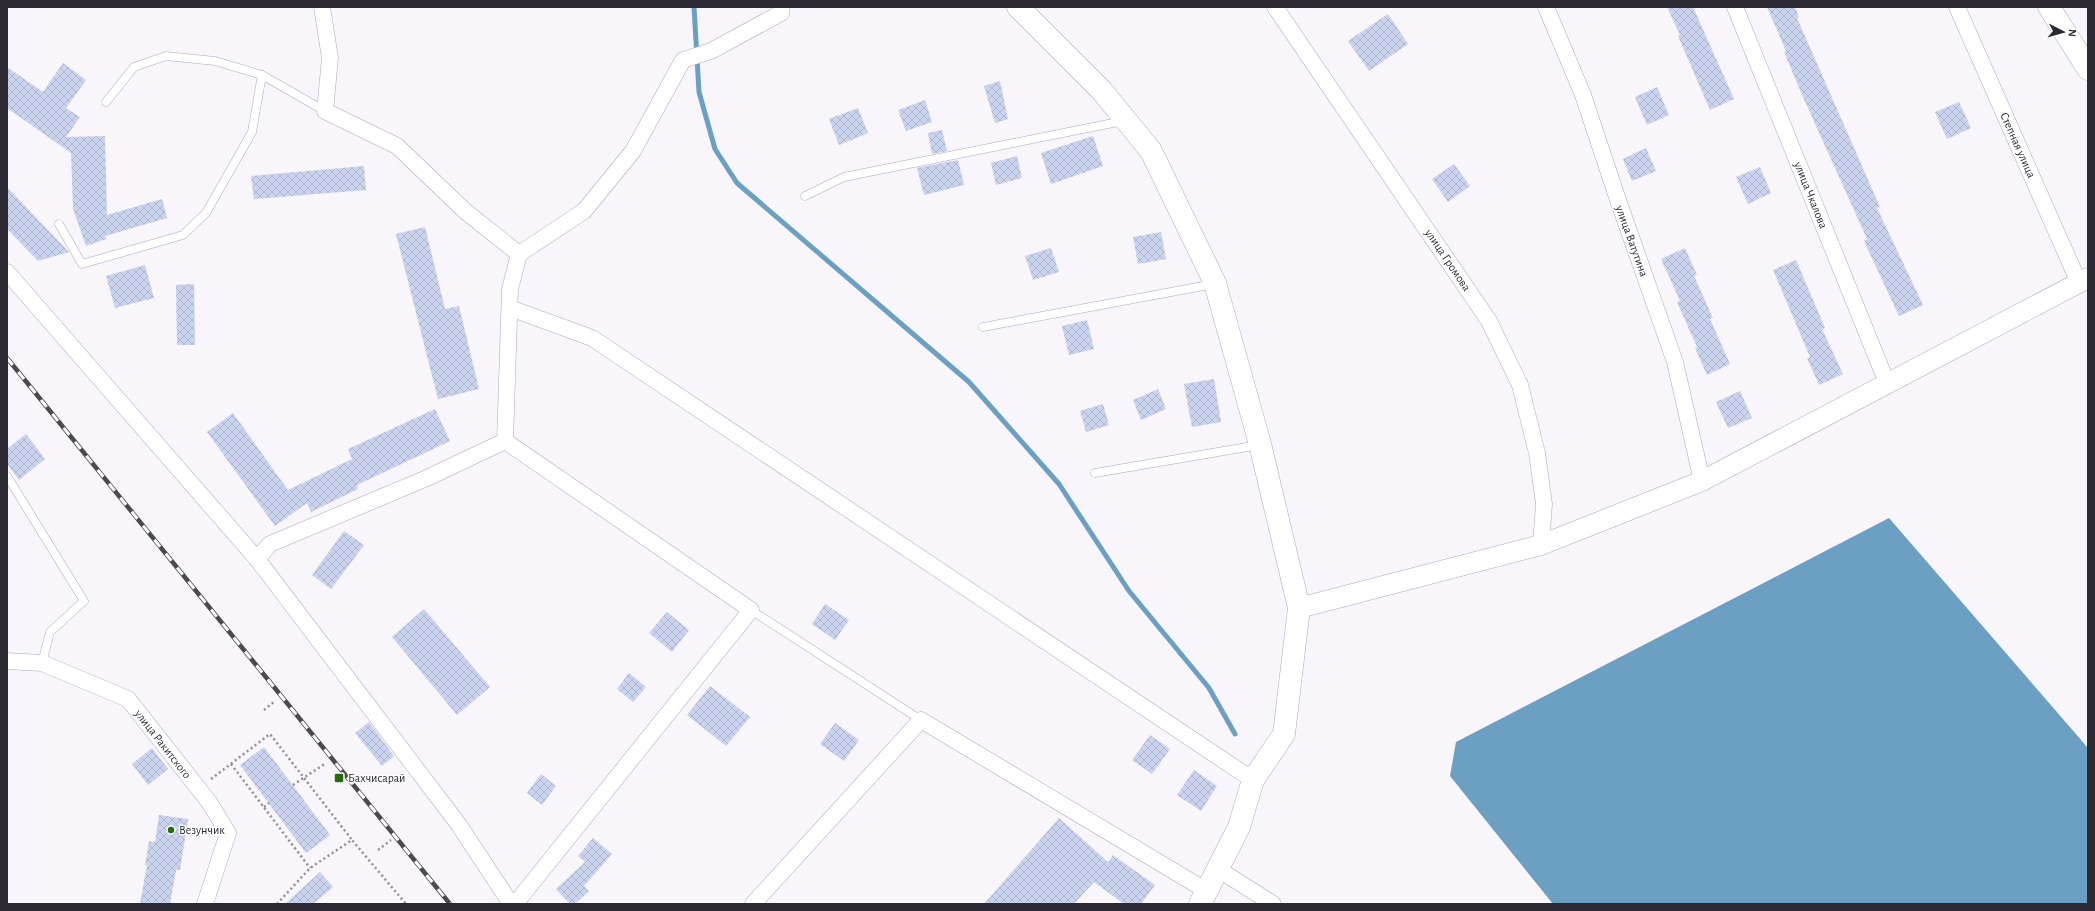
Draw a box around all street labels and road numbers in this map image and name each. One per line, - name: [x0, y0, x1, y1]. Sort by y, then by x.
- street label: Степная улица: [1997, 110, 2038, 180]
- street label: улица Чкалова: [1791, 159, 1830, 231]
- street label: улица Ватутина: [1612, 203, 1651, 279]
- street label: улица Громова: [1422, 226, 1473, 294]
- street label: улица Ракитского: [131, 707, 194, 781]

